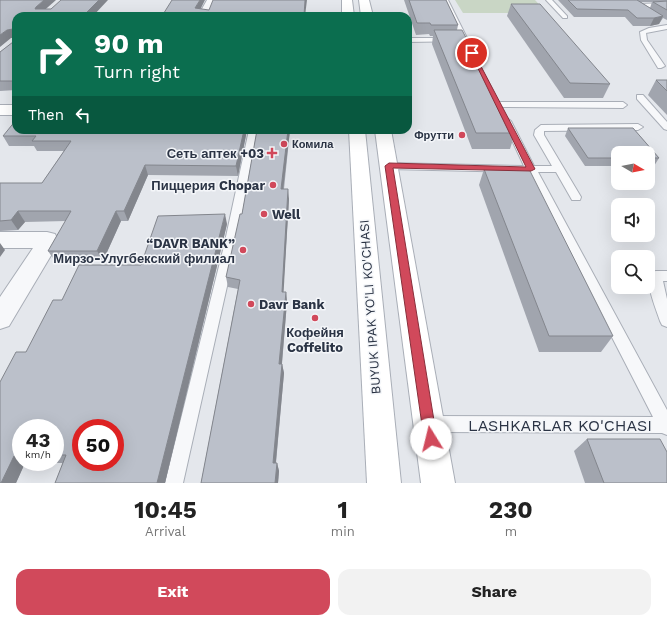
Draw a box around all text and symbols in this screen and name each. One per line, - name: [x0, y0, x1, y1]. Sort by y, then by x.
- text: 90 m: [94, 27, 164, 60]
- icon: right: [28, 28, 80, 80]
- pin: [455, 36, 489, 70]
- icon: arrive: [461, 42, 483, 64]
- text: Turn right: [94, 61, 180, 82]
- icon: left: [72, 104, 94, 126]
- text: Then: [28, 106, 64, 124]
- place label: Фрутти: [414, 129, 454, 142]
- marker: Фрутти: [457, 130, 467, 140]
- place label: Комила: [292, 138, 334, 151]
- marker: Комила: [279, 139, 289, 149]
- place label: Сеть аптек +03: [167, 146, 264, 161]
- north arrow: [611, 146, 655, 190]
- map controls: [611, 146, 655, 294]
- marker: Сеть аптек +03: [267, 148, 277, 158]
- place label: Пиццерия Chopar: [151, 178, 265, 193]
- marker: Пиццерия Chopar: [268, 180, 278, 190]
- button: sound: [611, 198, 655, 242]
- place label: Well: [272, 207, 301, 222]
- marker: Well: [259, 209, 269, 219]
- street label: BUYUK IPAK YO'LI KO'CHASI: [356, 219, 384, 395]
- place label: “DAVR BANK” Мирзо-Улугбекский филиал: [53, 236, 235, 266]
- marker: “DAVR BANK” Мирзо-Улугбекский филиал: [238, 245, 248, 255]
- button: search: [611, 250, 655, 294]
- place label: Davr Bank: [259, 297, 325, 312]
- marker: Davr Bank: [246, 299, 256, 309]
- marker: Кофейня Coffelito: [310, 313, 320, 323]
- place label: Кофейня Coffelito: [286, 325, 344, 355]
- street label: LASHKARLAR KO'CHASI: [468, 416, 652, 435]
- position arrow: [410, 418, 452, 460]
- speed limit sign: 50: [72, 419, 124, 471]
- text: 43: [26, 428, 50, 452]
- text: km/h: [25, 449, 51, 460]
- text: 10:45: [134, 496, 197, 524]
- text: 1: [338, 496, 348, 524]
- text: 230: [489, 496, 533, 524]
- text: Arrival: [145, 524, 186, 539]
- text: min: [331, 524, 355, 539]
- text: m: [505, 524, 517, 539]
- button: Exit: [16, 569, 330, 615]
- button: Share: [338, 569, 651, 615]

